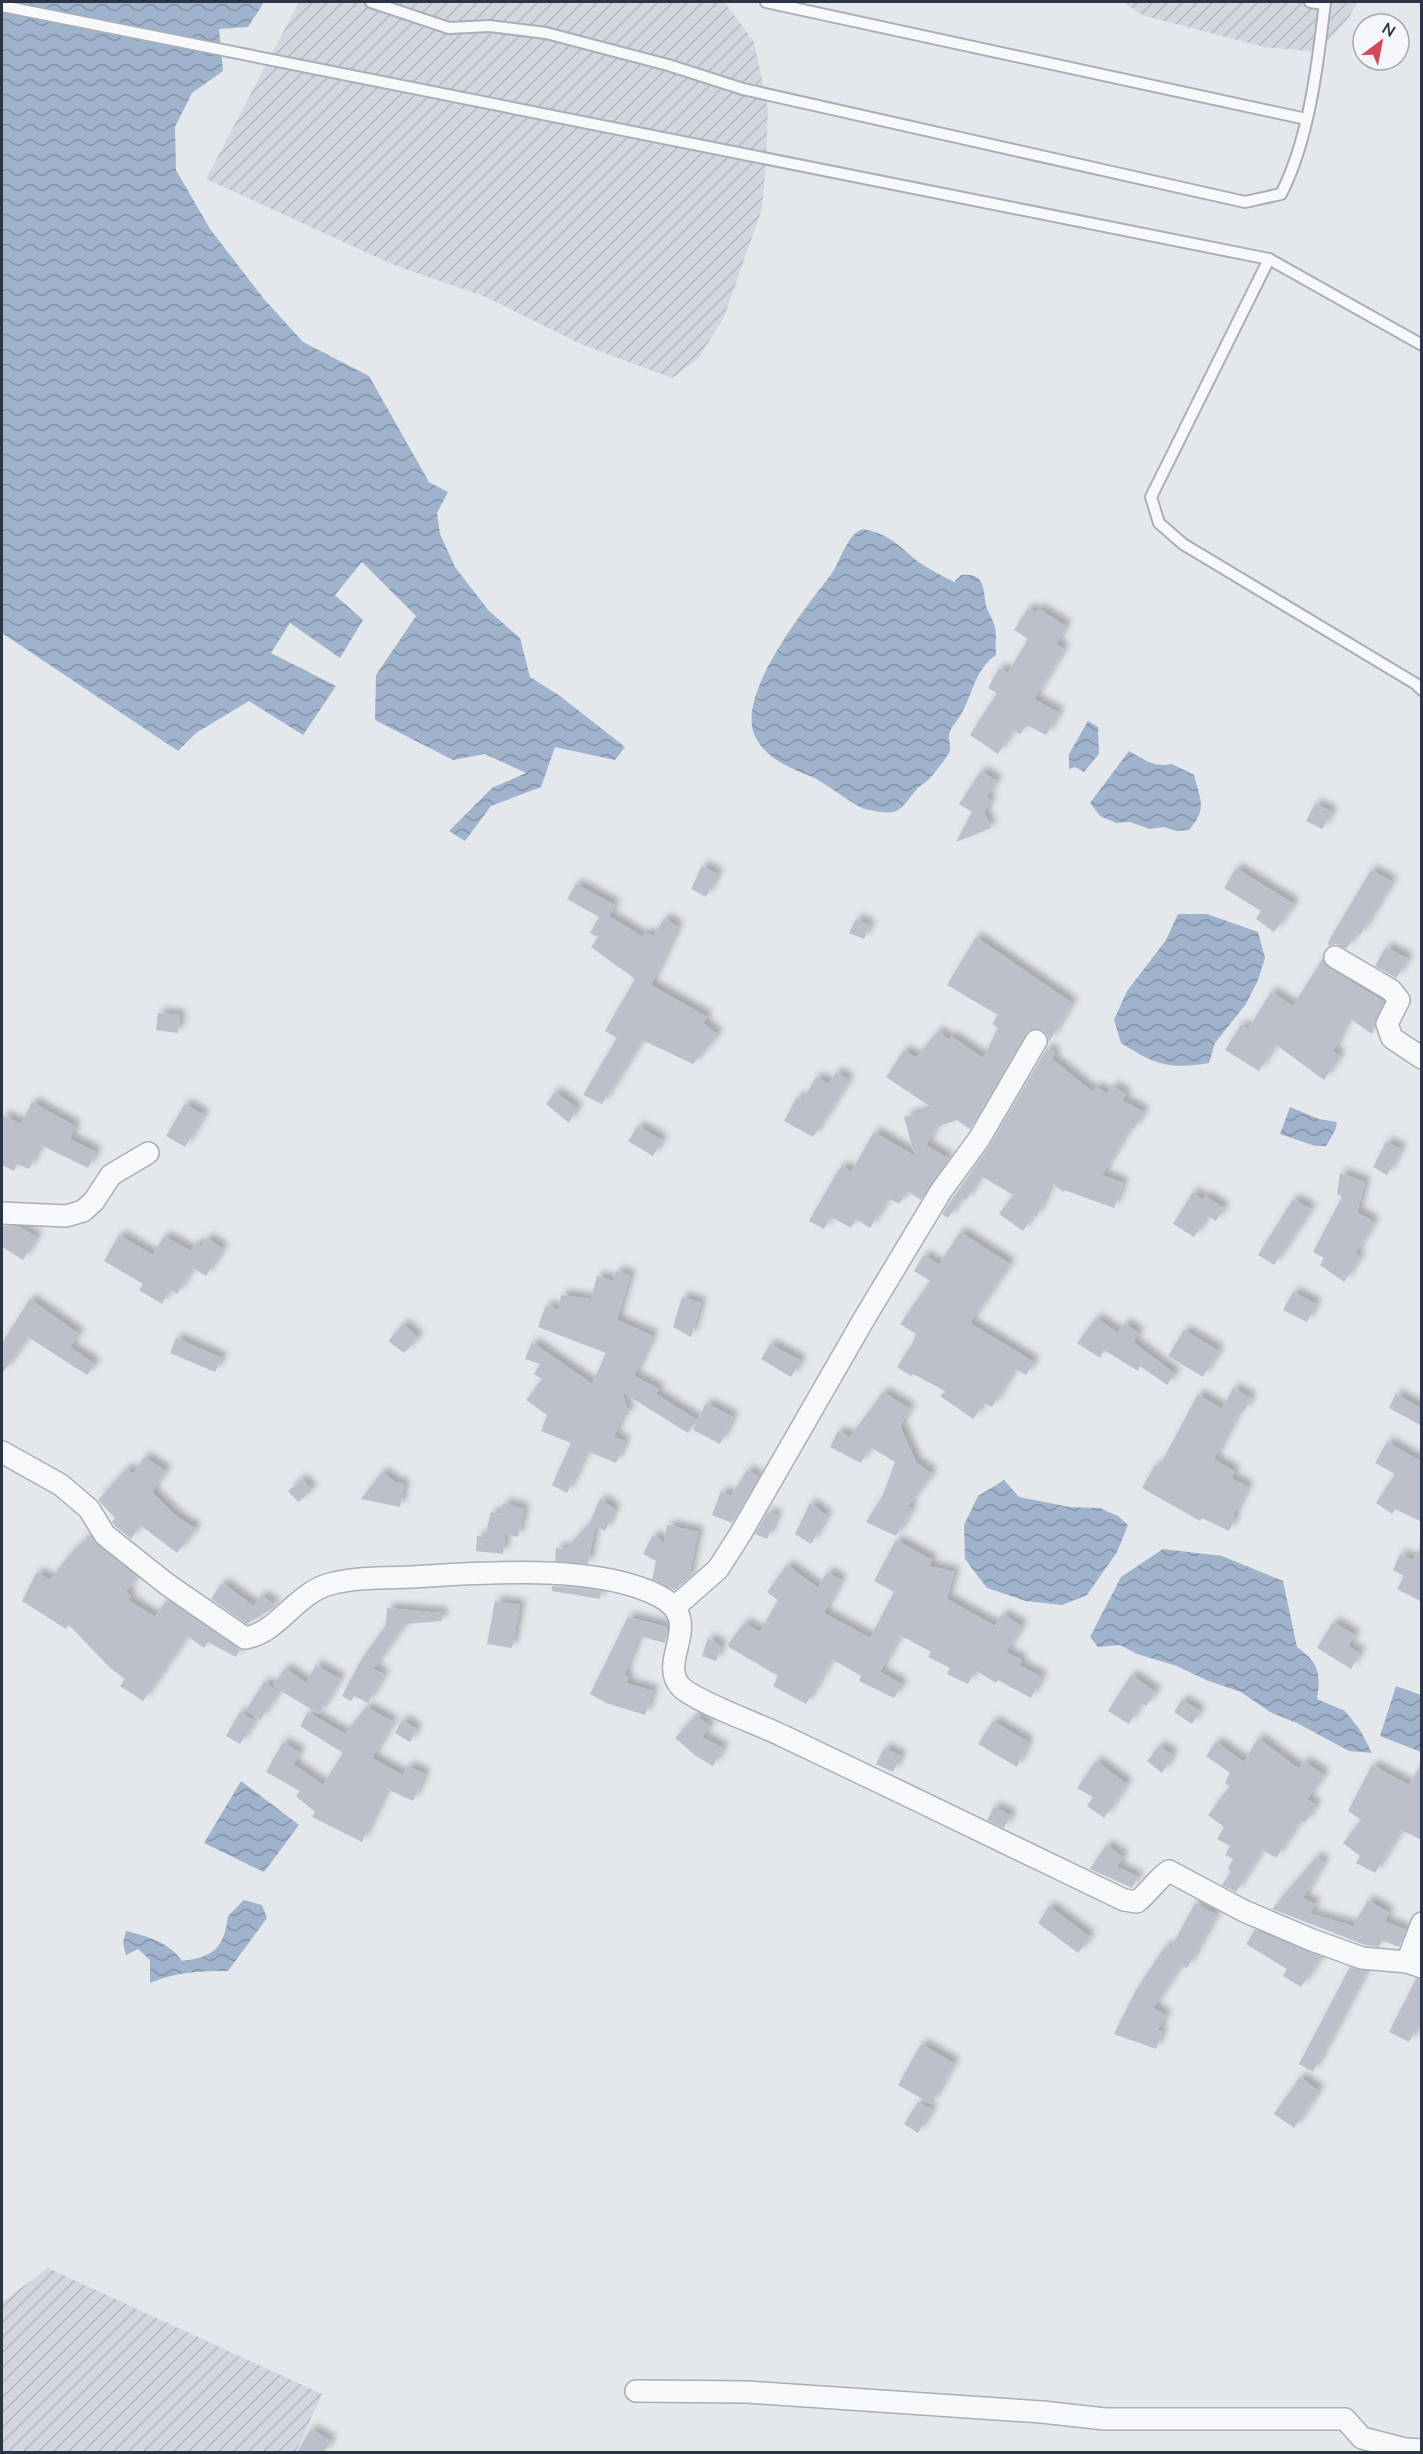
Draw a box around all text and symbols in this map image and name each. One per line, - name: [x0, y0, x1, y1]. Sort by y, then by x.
- north arrow: [1351, 12, 1411, 72]
- text: N: [1378, 18, 1399, 43]

